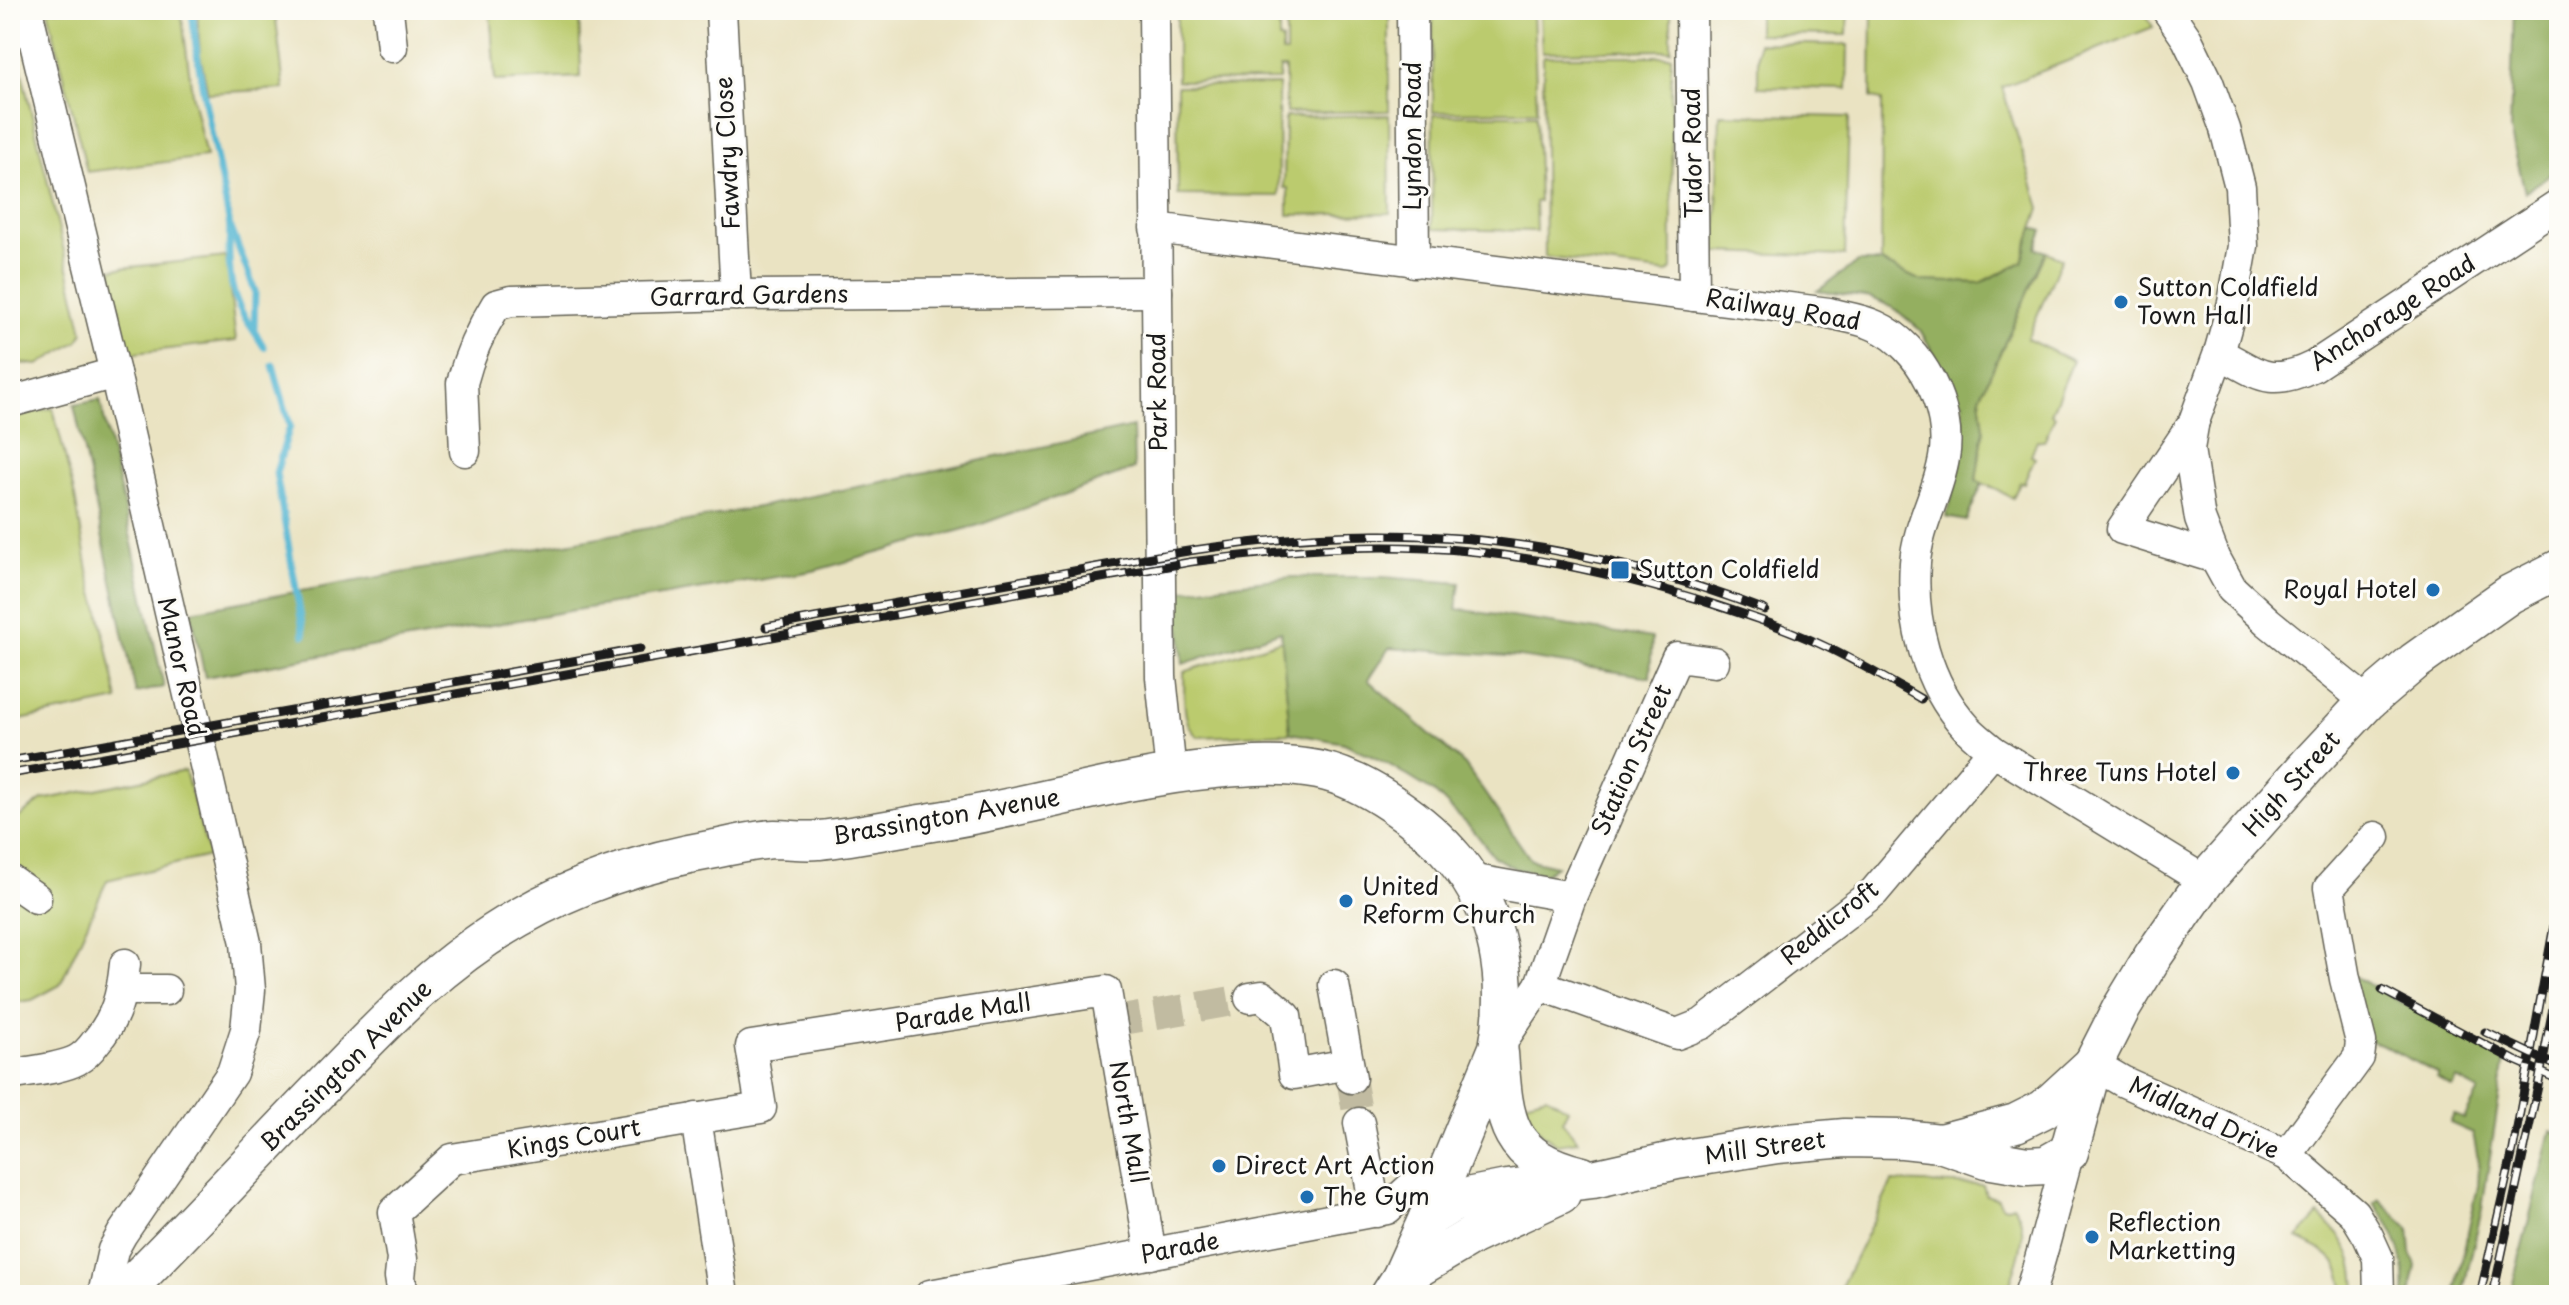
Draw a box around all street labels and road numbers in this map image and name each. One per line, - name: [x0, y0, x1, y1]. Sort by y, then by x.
- street label: Lyndon Road: [1393, 62, 1429, 210]
- street label: Fawdry Close: [704, 76, 748, 231]
- street label: Tudor Road: [1672, 87, 1710, 219]
- street label: Anchorage Road: [2302, 244, 2482, 378]
- street label: Garrard Gardens: [649, 274, 849, 314]
- street label: Railway Road: [1703, 278, 1864, 338]
- street label: Park Road: [1137, 332, 1175, 452]
- street label: Manor Road: [149, 593, 216, 740]
- street label: Station Street: [1581, 677, 1680, 841]
- street label: High Street: [2233, 722, 2348, 843]
- street label: Brassington Avenue: [829, 777, 1062, 853]
- street label: Reddicroft: [1772, 870, 1886, 972]
- street label: Brassington Avenue: [250, 970, 439, 1159]
- street label: Parade Mall: [892, 983, 1033, 1040]
- street label: North Mall: [1101, 1058, 1158, 1186]
- street label: Midland Drive: [2124, 1066, 2286, 1167]
- street label: Kings Court: [504, 1108, 643, 1166]
- street label: Mill Street: [1702, 1120, 1827, 1172]
- street label: Parade: [1137, 1221, 1222, 1271]

